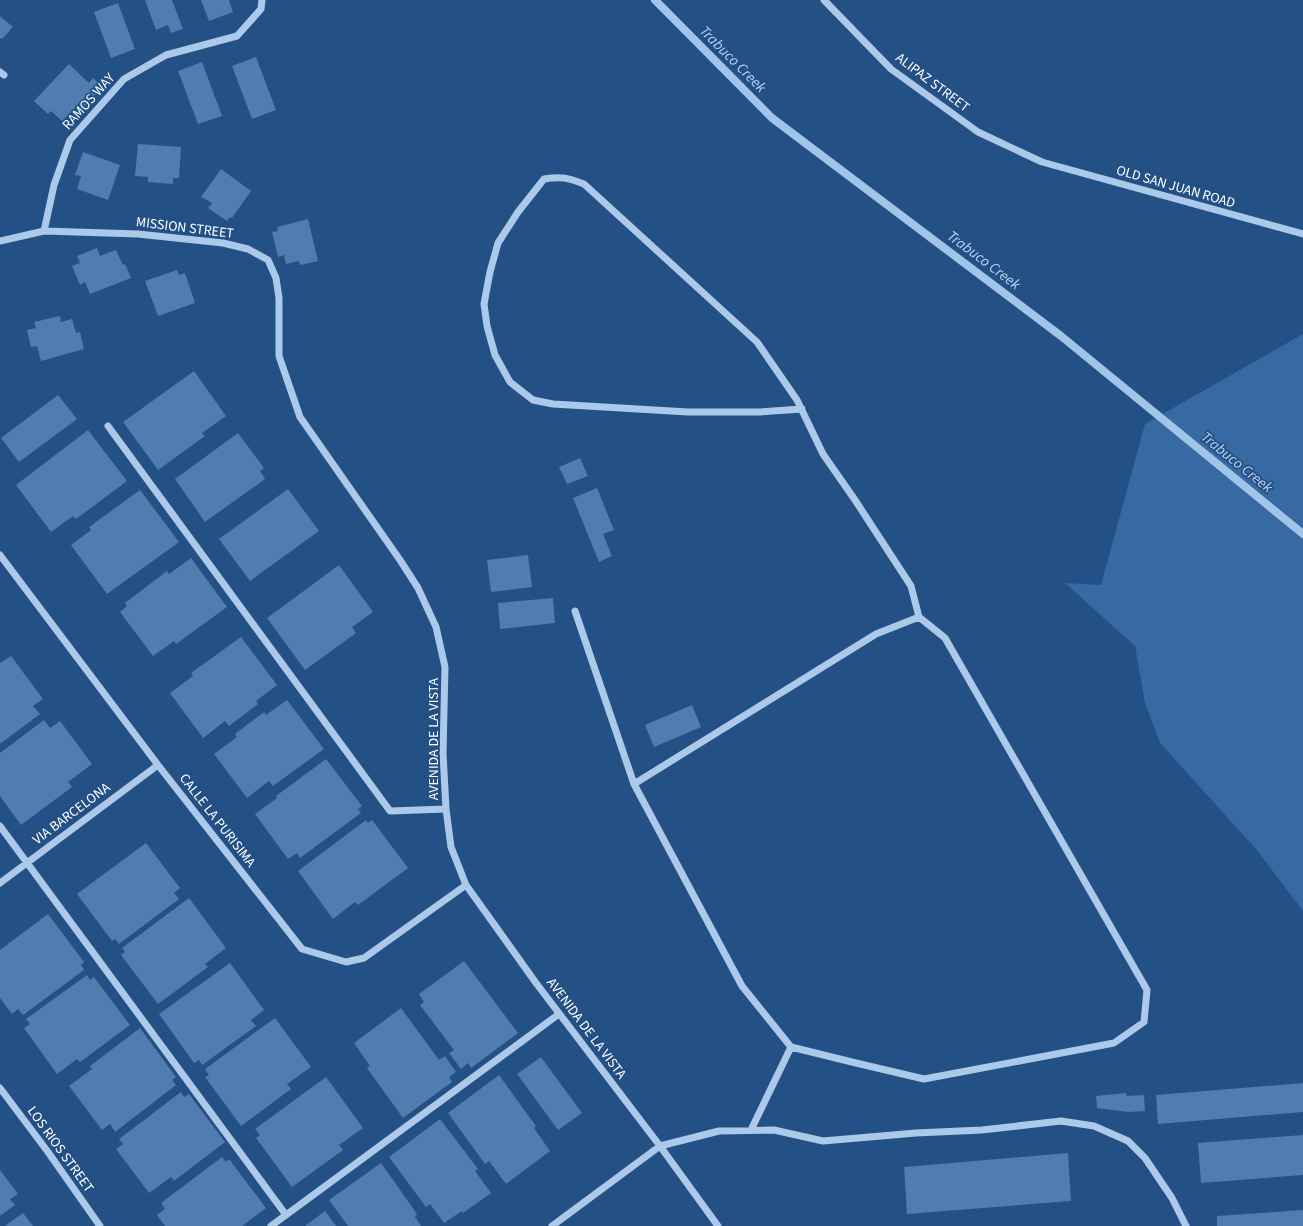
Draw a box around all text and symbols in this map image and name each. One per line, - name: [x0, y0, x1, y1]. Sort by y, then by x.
- water label: Trabuco Creek: [694, 21, 771, 98]
- street label: ALIPAZ STREET: [891, 48, 974, 118]
- street label: RAMOS WAY: [58, 69, 120, 135]
- street label: OLD SAN JUAN ROAD: [1114, 160, 1237, 213]
- street label: MISSION STREET: [135, 212, 235, 244]
- water label: Trabuco Creek: [943, 226, 1026, 296]
- water label: Trabuco Creek: [1196, 427, 1278, 499]
- street label: AVENIDA DE LA VISTA: [424, 677, 444, 800]
- street label: CALLE LA PURISIMA: [174, 769, 260, 872]
- street label: VIA BARCELONA: [28, 778, 115, 850]
- street label: AVENIDA DE LA VISTA: [541, 974, 631, 1084]
- street label: LOS RIOS STREET: [22, 1102, 99, 1197]

